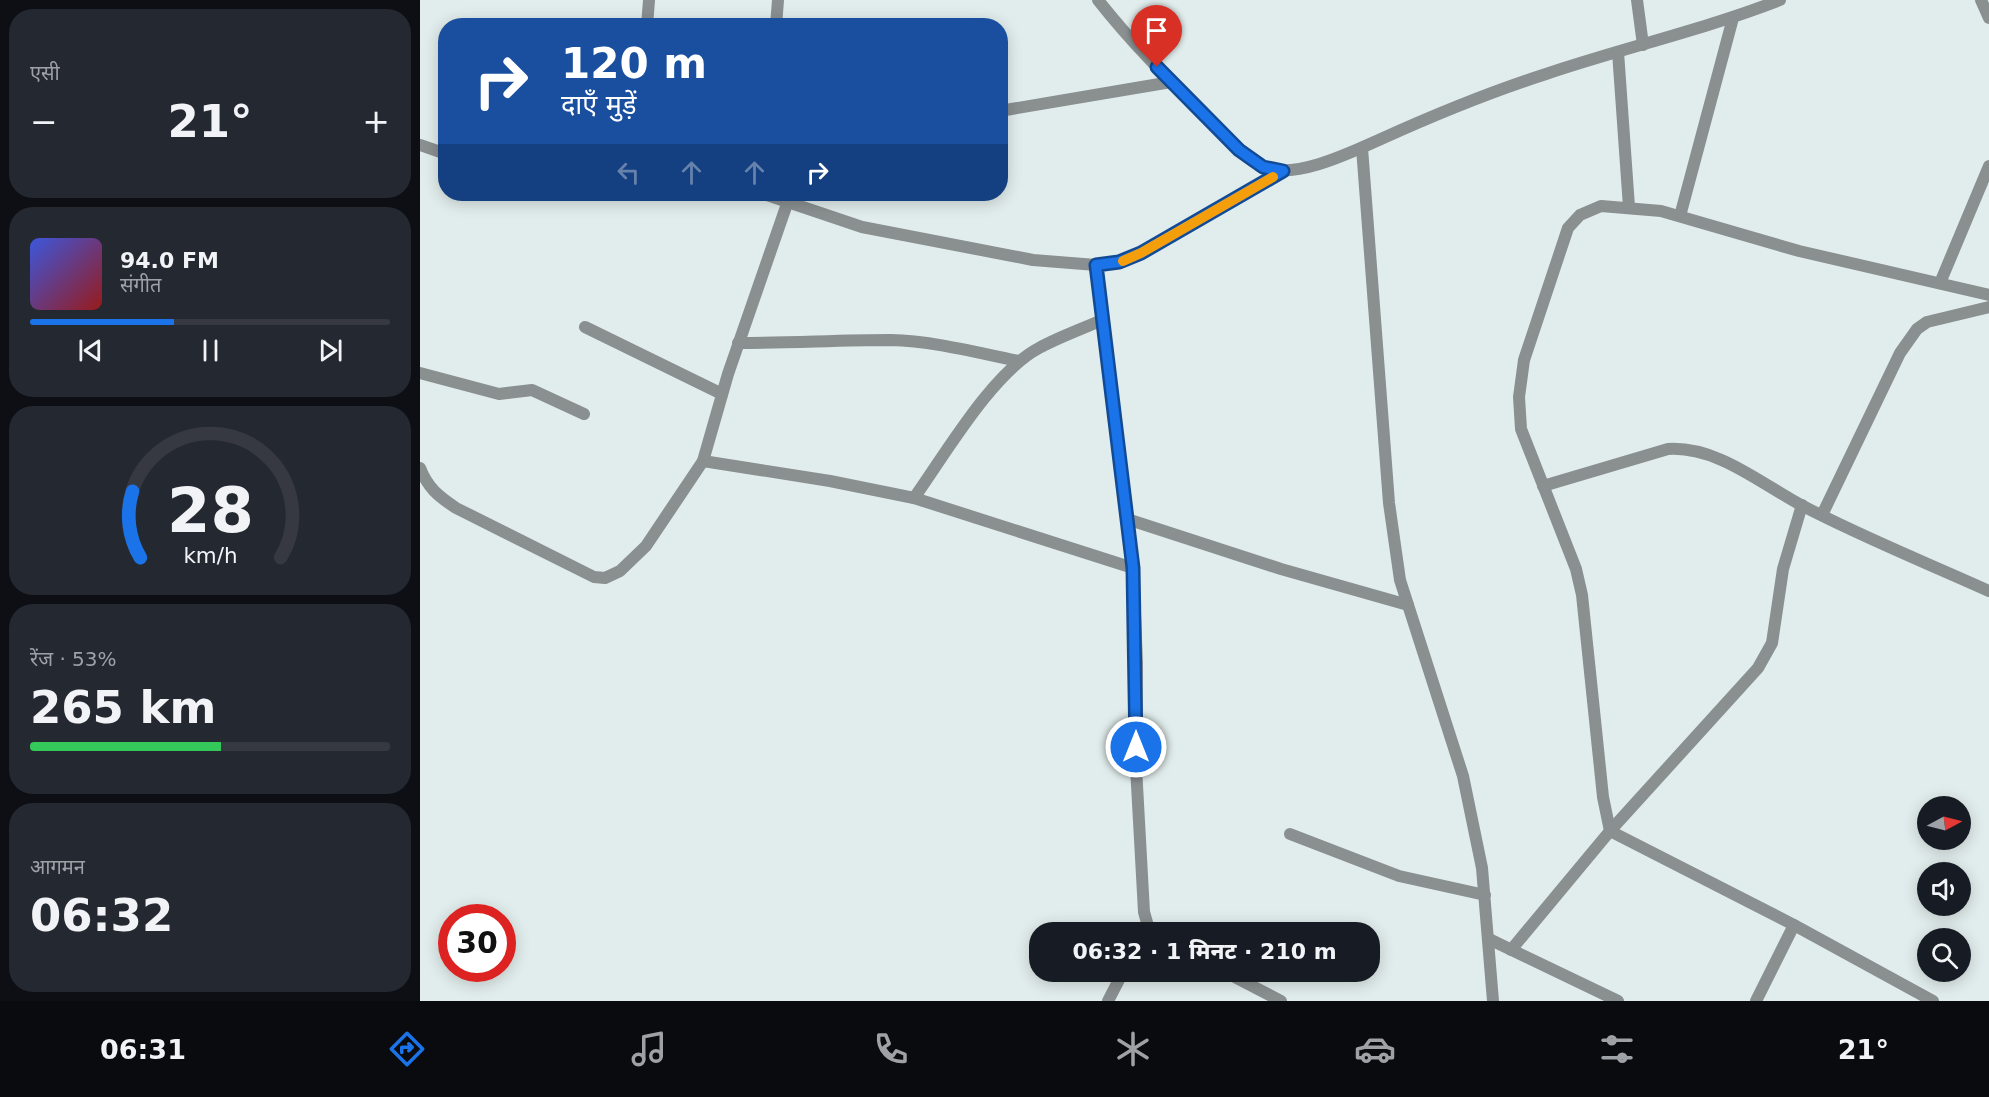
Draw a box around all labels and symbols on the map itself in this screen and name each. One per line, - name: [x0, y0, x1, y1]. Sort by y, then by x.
- pin: [1131, 5, 1182, 67]
- position arrow: [1104, 715, 1168, 779]
- north arrow: [1917, 796, 1971, 850]
- speed limit sign: 30: [438, 904, 516, 982]

